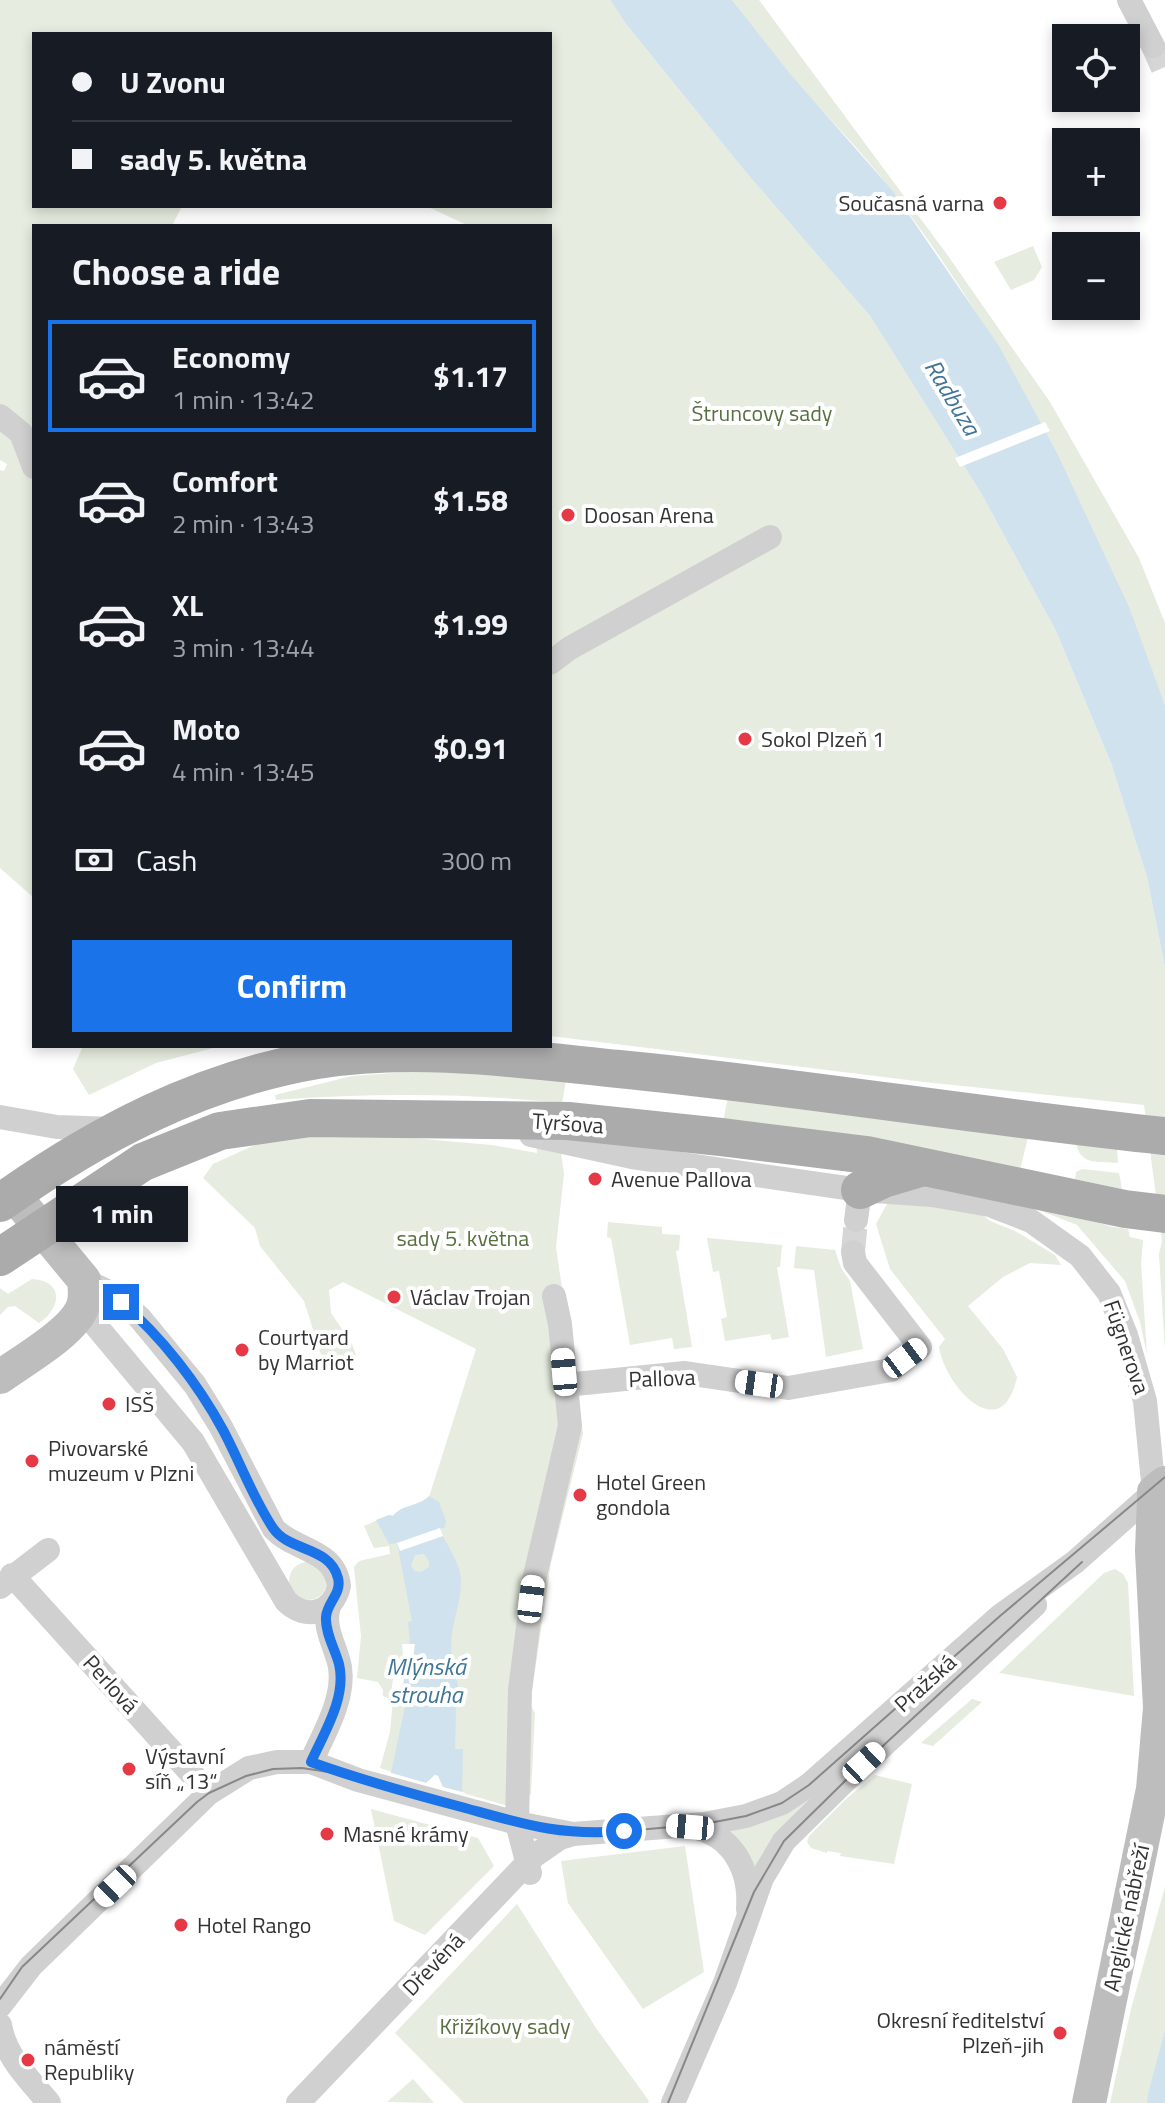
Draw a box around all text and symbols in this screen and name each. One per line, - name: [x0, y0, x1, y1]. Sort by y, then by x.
- map controls: [1052, 24, 1140, 320]
- button: locate: [1052, 24, 1140, 112]
- text: U Zvonu: [120, 59, 226, 105]
- button: +: [1052, 128, 1140, 216]
- text: sady 5. května: [120, 136, 307, 182]
- place label: Současná varna: [838, 186, 984, 220]
- marker: Současná varna: [991, 194, 1009, 212]
- button: −: [1052, 232, 1140, 320]
- text: Choose a ride: [72, 244, 280, 299]
- text: Economy: [172, 334, 290, 380]
- icon: car: [76, 340, 148, 412]
- water label: Radbuza: [916, 352, 991, 444]
- text: $1.17: [433, 353, 508, 399]
- text: 1 min · 13:42: [172, 380, 315, 419]
- park label: Štruncovy sady: [692, 396, 833, 430]
- text: Comfort: [172, 458, 278, 504]
- icon: car: [76, 464, 148, 536]
- text: $1.58: [433, 477, 508, 523]
- place label: Doosan Arena: [584, 498, 714, 532]
- text: 2 min · 13:43: [172, 504, 315, 543]
- marker: Doosan Arena: [559, 506, 577, 524]
- text: XL: [172, 582, 203, 628]
- icon: car: [76, 588, 148, 660]
- text: $1.99: [433, 601, 508, 647]
- text: 3 min · 13:44: [172, 628, 315, 667]
- text: Moto: [172, 706, 240, 752]
- icon: car: [76, 712, 148, 784]
- place label: Sokol Plzeň 1: [761, 722, 885, 756]
- text: $0.91: [433, 725, 508, 771]
- marker: Sokol Plzeň 1: [736, 730, 754, 748]
- text: 4 min · 13:45: [172, 752, 315, 791]
- text: Cash: [136, 837, 197, 883]
- icon: cash: [72, 838, 116, 882]
- text: 300 m: [441, 841, 512, 880]
- button: Confirm: [72, 940, 512, 1032]
- street label: Tyršova: [531, 1104, 605, 1142]
- place label: Avenue Pallova: [611, 1162, 752, 1196]
- marker: Avenue Pallova: [586, 1170, 604, 1188]
- callout: 1 min: [55, 1186, 187, 1242]
- text: 1 min: [90, 1194, 154, 1233]
- park label: sady 5. května: [397, 1221, 529, 1255]
- place label: Václav Trojan: [410, 1280, 531, 1314]
- route end: [103, 1284, 139, 1320]
- marker: Václav Trojan: [385, 1288, 403, 1306]
- street label: Fügnerova: [1095, 1295, 1159, 1399]
- place label: Courtyard by Marriot: [258, 1320, 354, 1379]
- car: [879, 1334, 931, 1382]
- marker: Courtyard by Marriot: [233, 1341, 251, 1359]
- car: [550, 1347, 578, 1397]
- street label: Pallova: [628, 1360, 696, 1396]
- car: [734, 1369, 784, 1399]
- place label: ISŠ: [125, 1387, 154, 1421]
- marker: ISŠ: [100, 1395, 118, 1413]
- place label: Pivovarské muzeum v Plzni: [48, 1431, 194, 1490]
- marker: Pivovarské muzeum v Plzni: [23, 1452, 41, 1470]
- place label: Hotel Green gondola: [596, 1465, 706, 1524]
- marker: Hotel Green gondola: [571, 1486, 589, 1504]
- car: [516, 1574, 546, 1624]
- street label: Pražská: [886, 1646, 964, 1720]
- street label: Perlová: [75, 1647, 147, 1721]
- water label: Mlýnská strouha: [386, 1648, 468, 1712]
- car: [838, 1738, 890, 1788]
- place label: Výstavní síň „13“: [145, 1739, 226, 1798]
- marker: Výstavní síň „13“: [120, 1760, 138, 1778]
- route start: [606, 1813, 642, 1849]
- car: [665, 1813, 715, 1841]
- place label: Masné krámy: [343, 1817, 469, 1851]
- marker: Masné krámy: [318, 1825, 336, 1843]
- street label: Anglické nábřeží: [1094, 1839, 1159, 1995]
- car: [89, 1861, 141, 1911]
- place label: Hotel Rango: [197, 1908, 311, 1942]
- marker: Hotel Rango: [172, 1916, 190, 1934]
- street label: Dřevěná: [394, 1925, 472, 2003]
- place label: Okresní ředitelství Plzeň-jih: [877, 2003, 1046, 2062]
- park label: Křižíkovy sady: [439, 2009, 571, 2043]
- marker: Okresní ředitelství Plzeň-jih: [1051, 2024, 1069, 2042]
- place label: náměstí Republiky: [44, 2030, 135, 2089]
- marker: náměstí Republiky: [19, 2051, 37, 2069]

